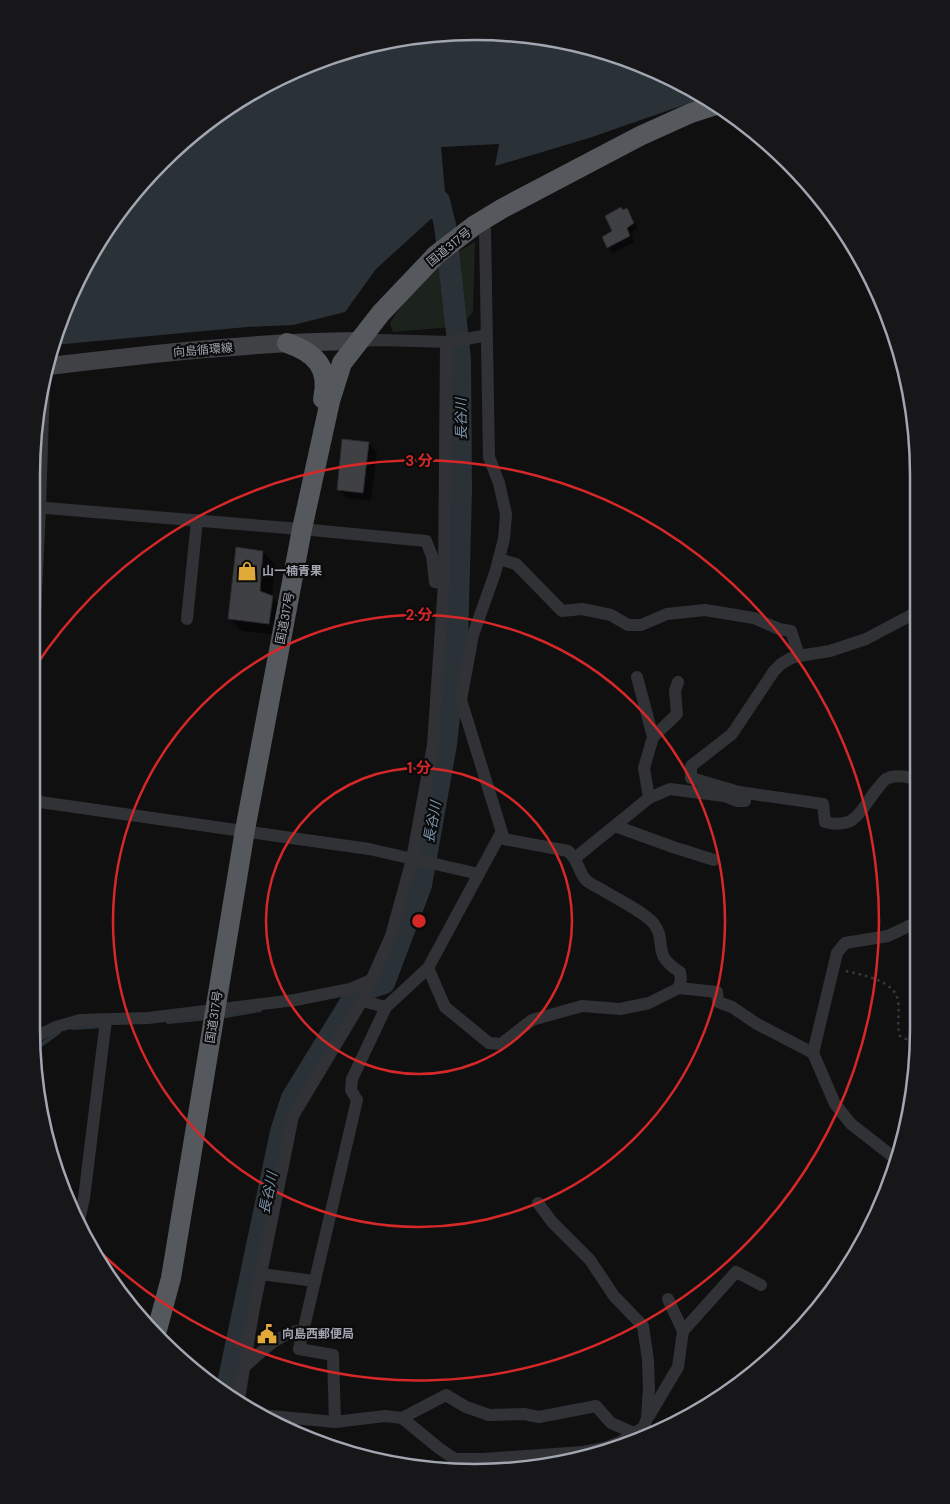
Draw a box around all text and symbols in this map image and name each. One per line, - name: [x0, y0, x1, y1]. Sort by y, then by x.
- street label: 国道317号: [423, 224, 475, 270]
- street label: 向島循環線: [172, 339, 234, 361]
- water label: 長谷川: [452, 396, 470, 440]
- text: 3 分: [405, 451, 433, 471]
- shop icon: 山一楠青果: [236, 560, 258, 582]
- place label: 山一楠青果: [262, 563, 322, 579]
- street label: 国道317号: [272, 590, 298, 646]
- text: 2 分: [405, 605, 433, 625]
- text: 1 分: [407, 758, 431, 778]
- water label: 長谷川: [419, 798, 445, 844]
- centre of rings: [410, 912, 428, 930]
- street label: 国道317号: [202, 990, 226, 1044]
- water label: 長谷川: [255, 1169, 282, 1215]
- public building icon: 向島西郵便局: [256, 1323, 278, 1345]
- place label: 向島西郵便局: [282, 1326, 354, 1342]

